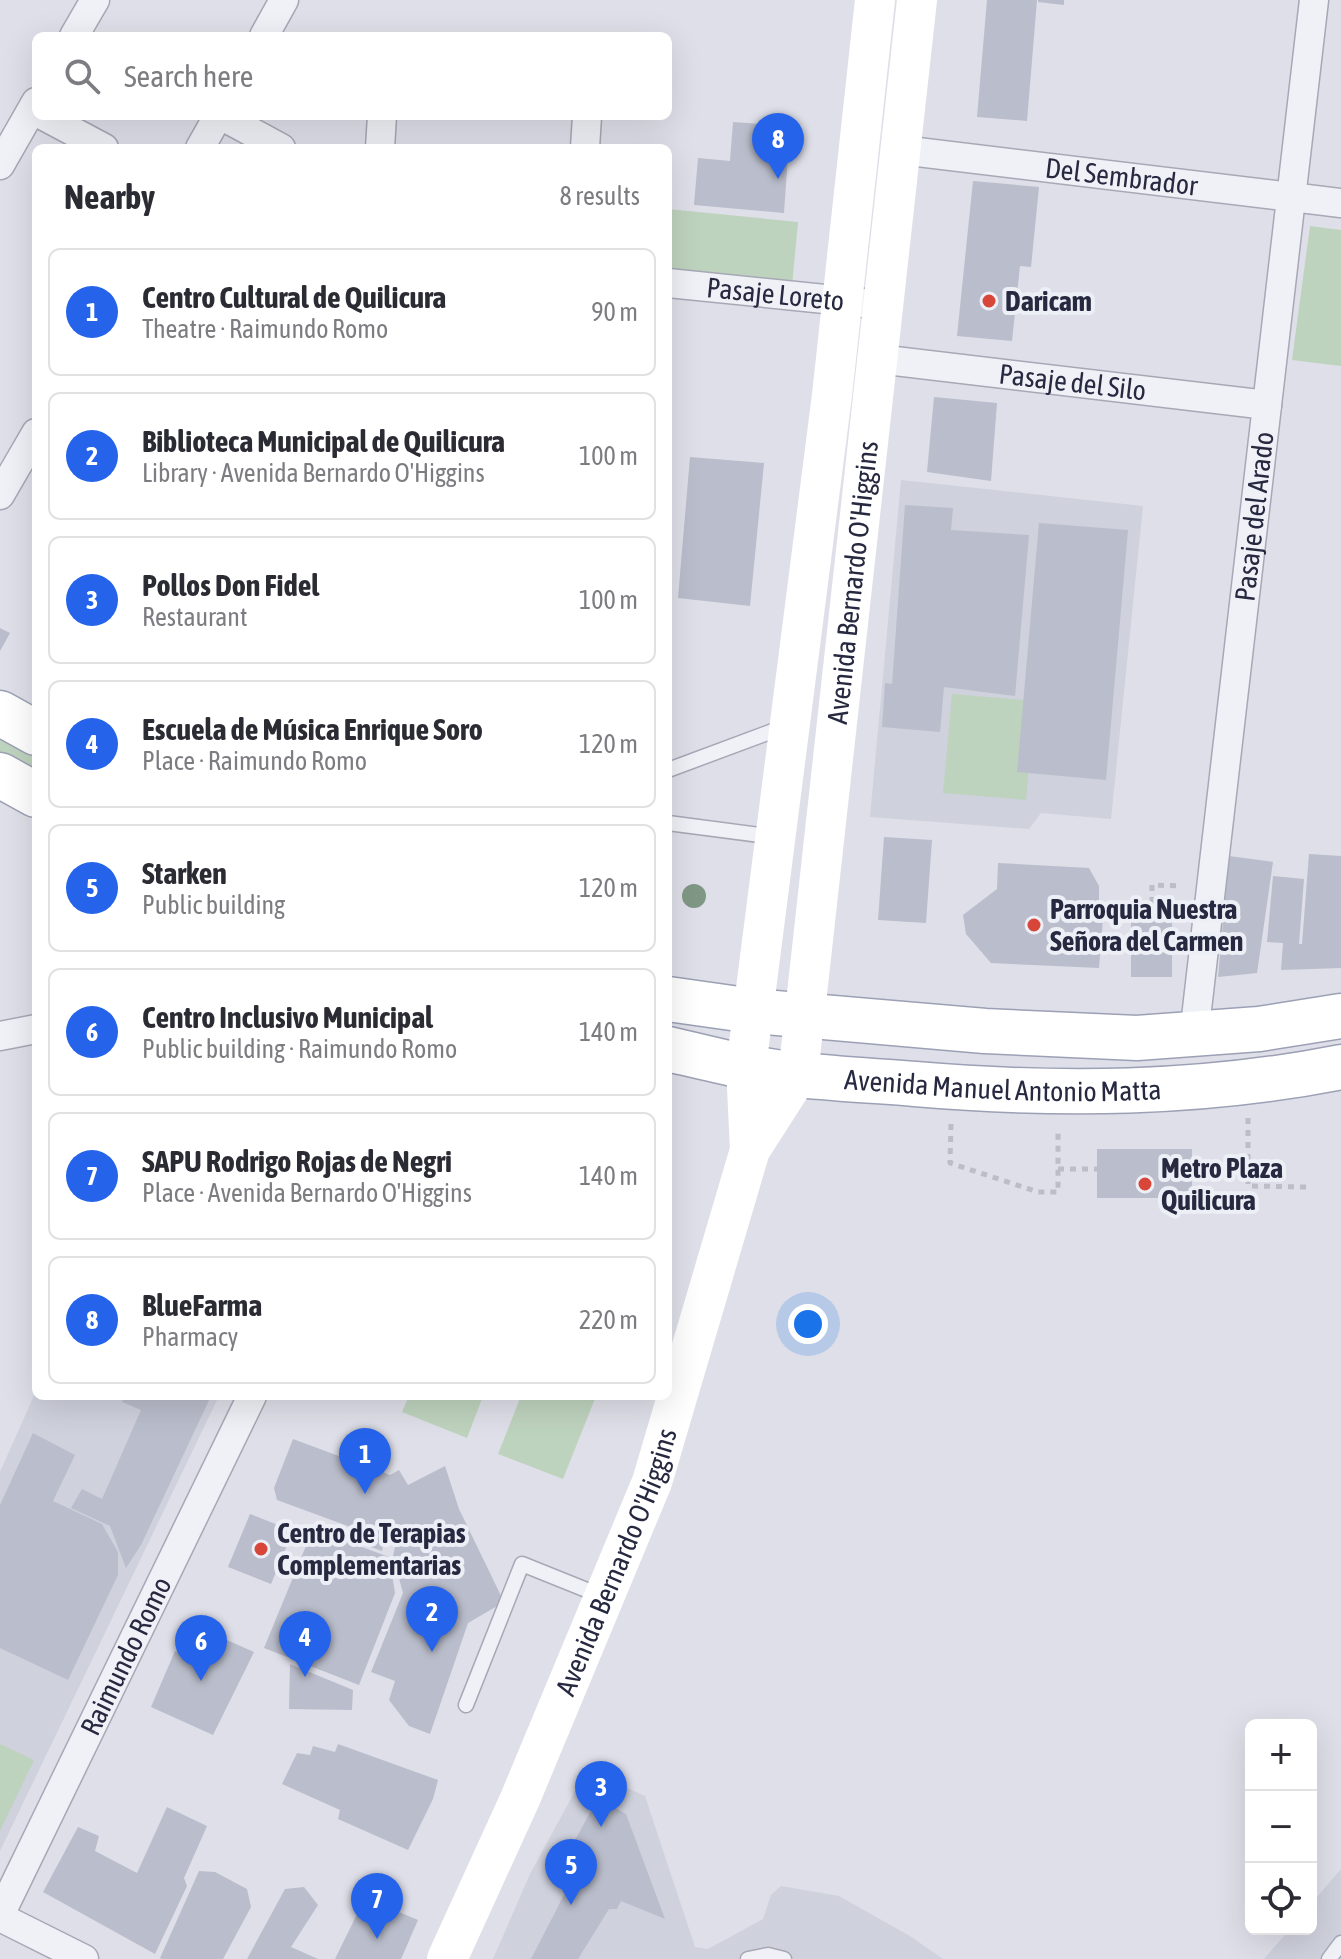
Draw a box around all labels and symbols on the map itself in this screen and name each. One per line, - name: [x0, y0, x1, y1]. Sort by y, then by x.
- pin: 8: [752, 113, 804, 179]
- street label: Del Sembrador: [1044, 152, 1200, 202]
- street label: Pasaje Loreto: [705, 271, 846, 317]
- place label: Daricam: [1005, 285, 1092, 317]
- marker: Daricam: [980, 292, 998, 310]
- street label: Pasaje del Silo: [997, 357, 1148, 407]
- street label: Pasaje del Arado: [1228, 430, 1280, 603]
- street label: Avenida Bernardo O'Higgins: [821, 439, 884, 726]
- place label: Parroquia Nuestra Señora del Carmen: [1050, 893, 1243, 957]
- marker: Parroquia Nuestra Señora del Carmen: [1025, 916, 1043, 934]
- street label: Avenida Manuel Antonio Matta: [843, 1063, 1162, 1107]
- place label: Metro Plaza Quilicura: [1161, 1152, 1283, 1216]
- marker: Metro Plaza Quilicura: [1136, 1175, 1154, 1193]
- your location: [788, 1304, 828, 1344]
- street label: Avenida Bernardo O'Higgins: [549, 1425, 683, 1700]
- pin: 1: [339, 1428, 391, 1494]
- place label: Centro de Terapias Complementarias: [277, 1517, 466, 1581]
- marker: Centro de Terapias Complementarias: [252, 1540, 270, 1558]
- street label: Raimundo Romo: [74, 1572, 178, 1740]
- pin: 2: [406, 1586, 458, 1652]
- pin: 4: [279, 1611, 331, 1677]
- pin: 6: [175, 1615, 227, 1681]
- pin: 3: [575, 1761, 627, 1827]
- pin: 5: [545, 1839, 597, 1905]
- pin: 7: [351, 1873, 403, 1939]

